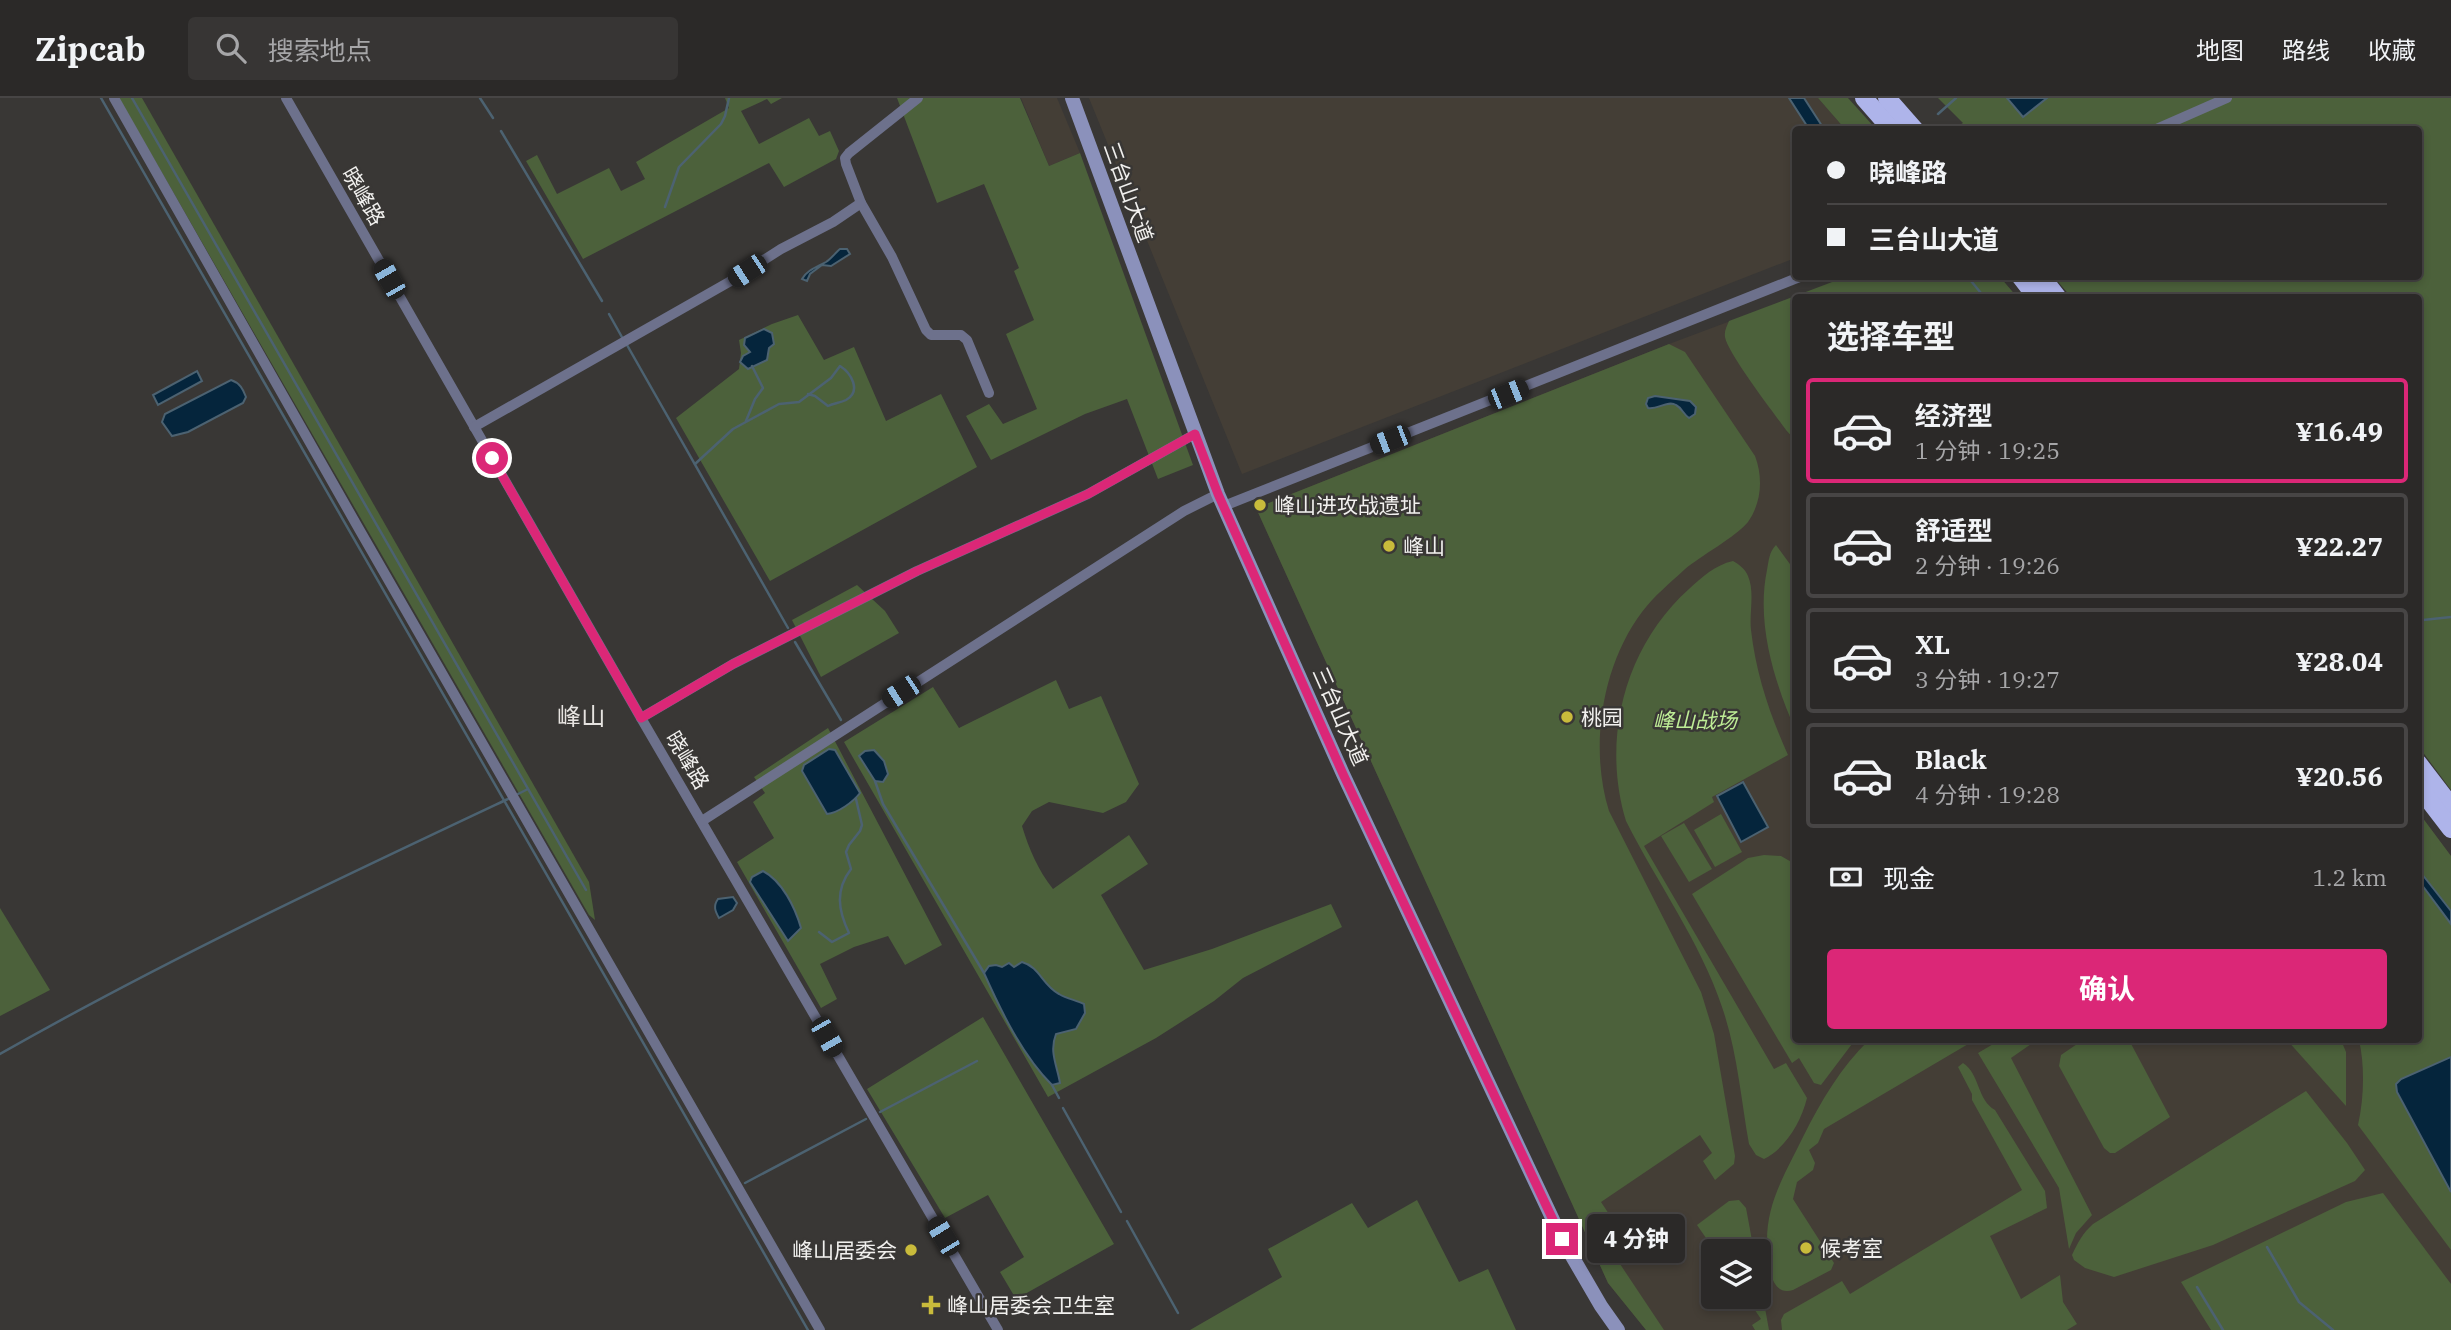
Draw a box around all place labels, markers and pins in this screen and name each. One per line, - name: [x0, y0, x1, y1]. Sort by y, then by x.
- place label: 峰山进攻战遗址: [1274, 491, 1421, 519]
- marker: 峰山进攻战遗址: [1252, 497, 1268, 513]
- place label: 峰山: [1403, 532, 1445, 560]
- marker: 峰山: [1381, 538, 1397, 554]
- place label: 桃园: [1581, 703, 1623, 731]
- marker: 桃园: [1559, 709, 1575, 725]
- place label: 候考室: [1820, 1234, 1883, 1262]
- place label: 峰山居委会: [792, 1236, 897, 1264]
- marker: 候考室: [1798, 1240, 1814, 1256]
- marker: 峰山居委会: [903, 1242, 919, 1258]
- place label: 峰山居委会卫生室: [947, 1291, 1115, 1319]
- marker: 峰山居委会卫生室: [921, 1295, 941, 1315]

